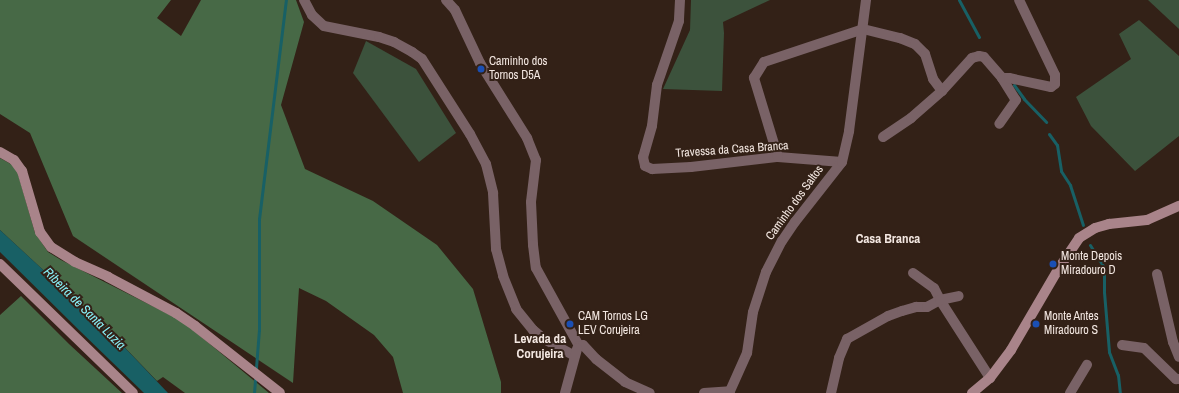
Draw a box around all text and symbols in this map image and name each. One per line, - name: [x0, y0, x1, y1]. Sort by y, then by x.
- place label: Caminho dos Tornos D5A: [489, 55, 548, 83]
- marker: Caminho dos Tornos D5A: [476, 64, 486, 74]
- street label: Travessa da Casa Branca: [675, 139, 789, 161]
- street label: Caminho dos Saltos: [763, 163, 827, 243]
- district label: Casa Branca: [856, 231, 920, 247]
- place label: Monte Depois Miradouro D: [1061, 250, 1122, 278]
- marker: Monte Depois Miradouro D: [1048, 259, 1058, 269]
- water label: Ribeira de Santa Luzia: [40, 265, 128, 353]
- place label: CAM Tornos LG LEV Corujeira: [578, 310, 648, 338]
- place label: Monte Antes Miradouro S: [1044, 310, 1099, 338]
- marker: CAM Tornos LG LEV Corujeira: [565, 319, 575, 329]
- marker: Monte Antes Miradouro S: [1031, 319, 1041, 329]
- district label: Levada da Corujeira: [514, 332, 566, 363]

